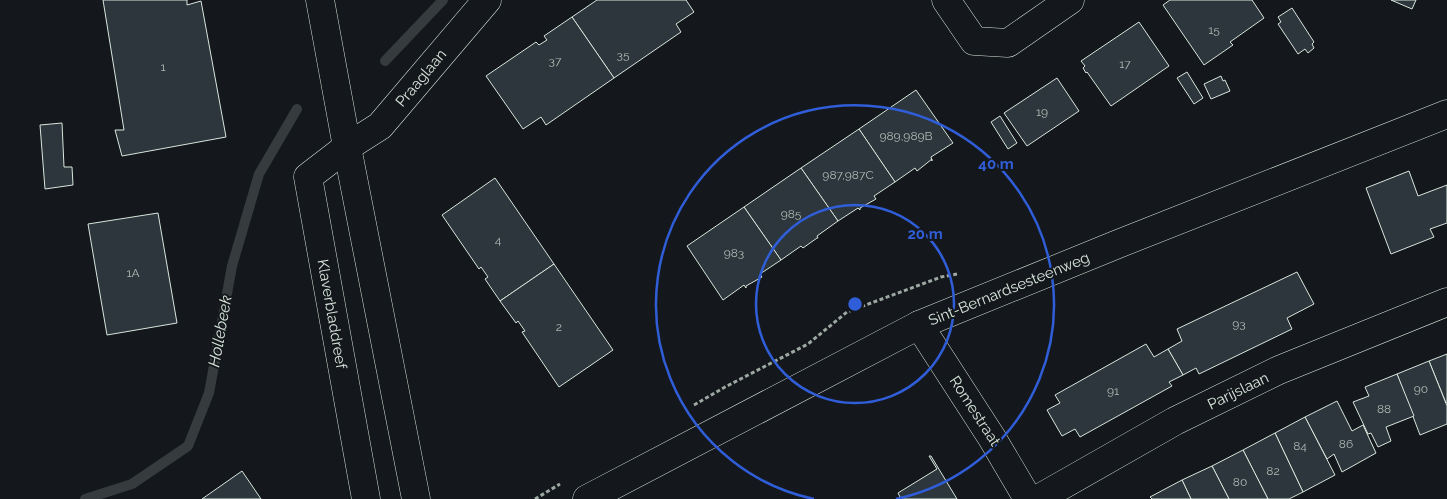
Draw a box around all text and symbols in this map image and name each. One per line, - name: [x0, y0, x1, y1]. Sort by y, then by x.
- house number: 15: [1208, 23, 1220, 37]
- street label: Praaglaan: [392, 46, 450, 110]
- house number: 35: [617, 48, 630, 62]
- house number: 37: [549, 54, 562, 68]
- house number: 17: [1119, 57, 1131, 71]
- house number: 1: [160, 60, 166, 74]
- house number: 19: [1036, 105, 1048, 119]
- house number: 989,989B: [879, 129, 933, 143]
- text: 40 m: [978, 155, 1014, 173]
- house number: 987,987C: [822, 168, 874, 182]
- house number: 985: [781, 207, 802, 221]
- text: 20 m: [907, 225, 943, 243]
- house number: 4: [495, 233, 502, 247]
- house number: 983: [724, 246, 744, 260]
- street label: Sint-Bernardsesteenweg: [926, 248, 1092, 330]
- street label: Klaverbladdreef: [313, 258, 351, 371]
- house number: 1A: [126, 266, 140, 280]
- water label: Hollebeek: [204, 293, 236, 368]
- centre of rings: [846, 295, 864, 313]
- house number: 93: [1232, 317, 1246, 331]
- house number: 2: [556, 320, 562, 334]
- street label: Parijslaan: [1205, 368, 1271, 414]
- street label: Romestraat: [946, 373, 1004, 449]
- house number: 90: [1414, 382, 1428, 396]
- house number: 91: [1107, 384, 1119, 398]
- house number: 88: [1377, 402, 1391, 416]
- house number: 86: [1339, 437, 1353, 451]
- house number: 84: [1293, 439, 1307, 453]
- house number: 82: [1266, 464, 1280, 478]
- house number: 80: [1233, 475, 1247, 489]

